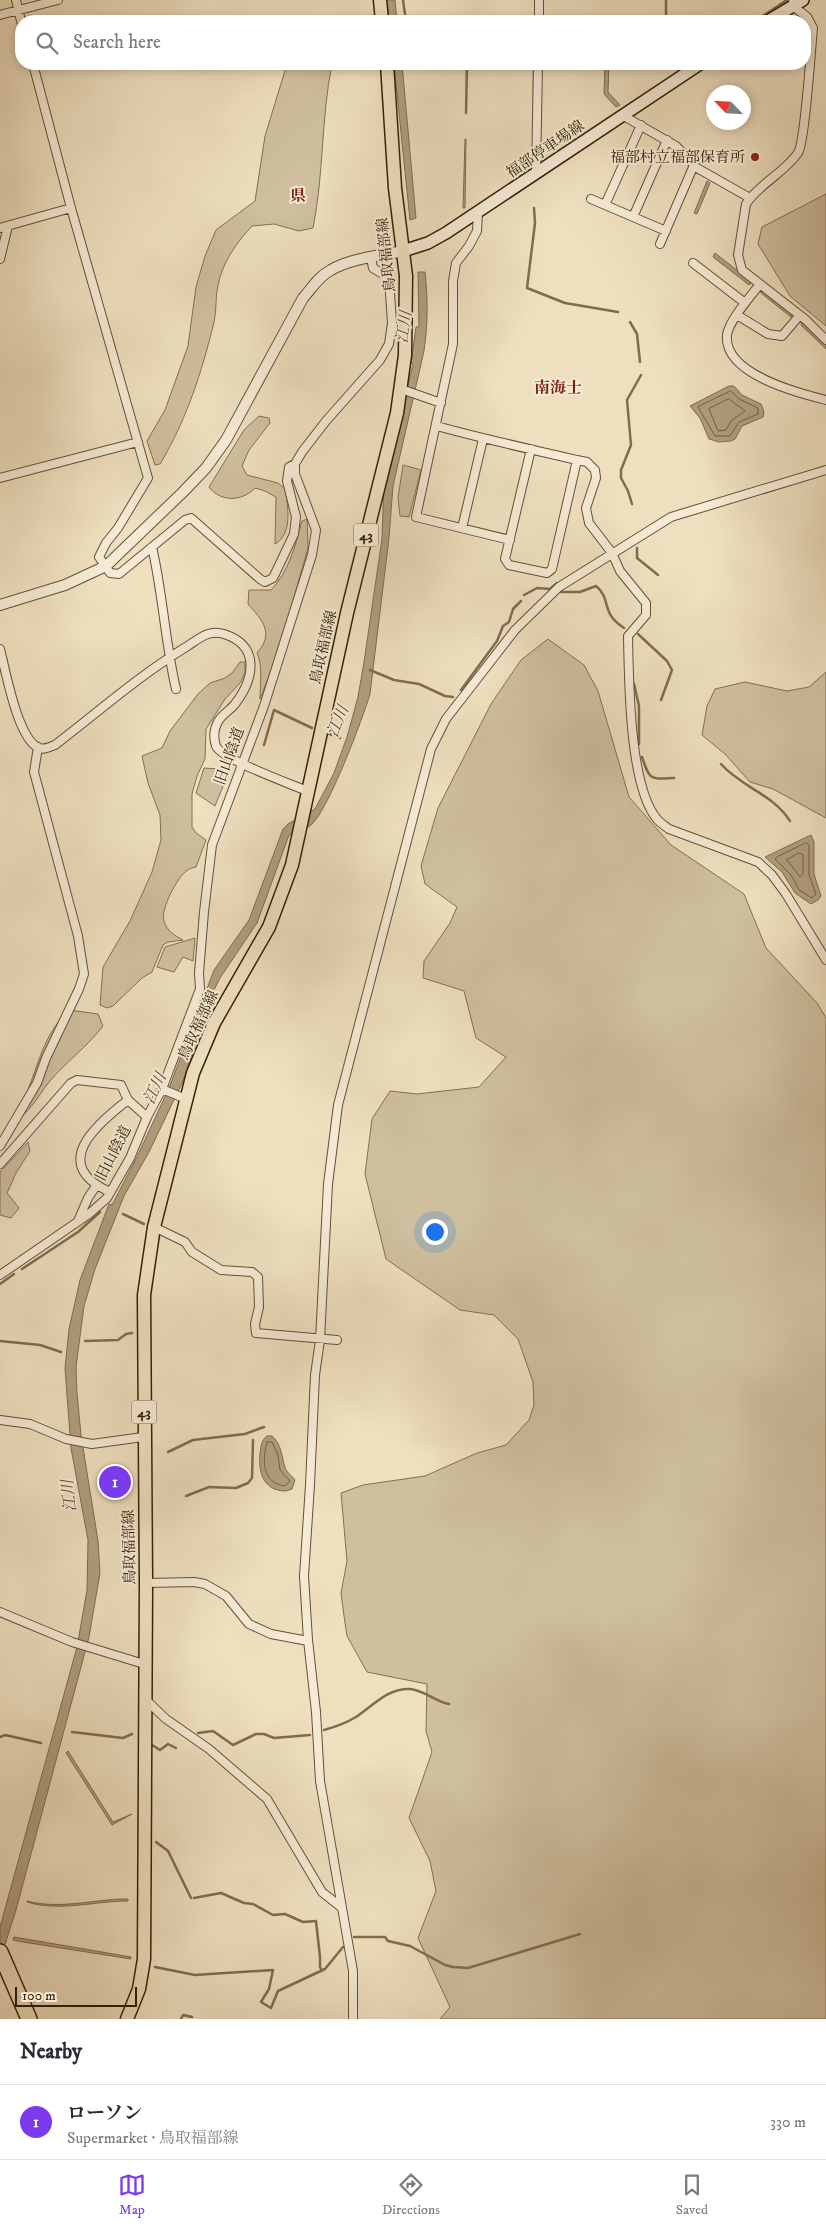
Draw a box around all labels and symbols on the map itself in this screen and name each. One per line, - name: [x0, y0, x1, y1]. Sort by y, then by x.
- north arrow: [706, 85, 751, 130]
- street label: 福部停車場線: [503, 116, 588, 182]
- place label: 福部村立福部保育所: [610, 148, 745, 167]
- marker: 福部村立福部保育所: [749, 151, 761, 163]
- district label: 県: [290, 186, 306, 206]
- street label: 鳥取福部線: [373, 217, 400, 293]
- water label: 江川: [392, 308, 416, 344]
- district label: 南海士: [534, 378, 582, 398]
- road number: 43: [354, 524, 378, 546]
- street label: 鳥取福部線: [306, 608, 341, 686]
- water label: 江川: [323, 701, 354, 740]
- street label: 旧山陰道: [210, 725, 249, 788]
- street label: 鳥取福部線: [174, 987, 223, 1063]
- water label: 江川: [139, 1068, 172, 1107]
- street label: 旧山陰道: [91, 1122, 136, 1184]
- your location: [422, 1219, 448, 1245]
- road number: 43: [132, 1400, 156, 1424]
- pin: 1: [99, 1463, 131, 1501]
- water label: 江川: [57, 1477, 81, 1513]
- street label: 鳥取福部線: [119, 1509, 140, 1585]
- scale bar: [15, 1984, 138, 2007]

